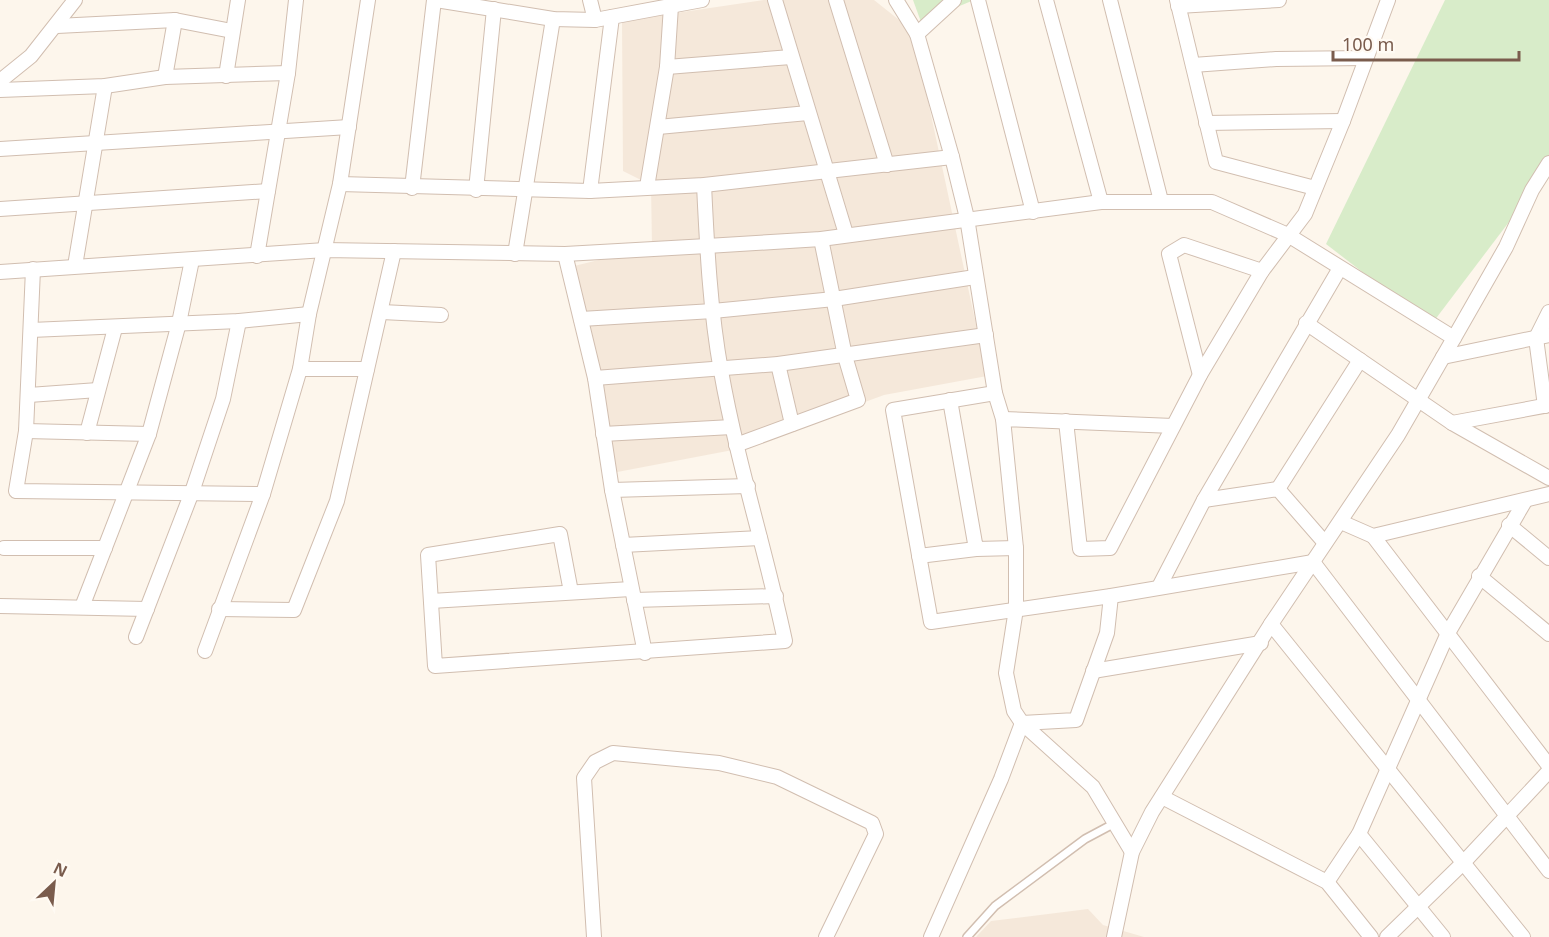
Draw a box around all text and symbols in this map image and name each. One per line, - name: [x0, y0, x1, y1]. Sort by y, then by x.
- scale bar: [1333, 24, 1519, 62]
- text: 100 m: [1342, 32, 1394, 56]
- north arrow: [24, 853, 84, 913]
- text: N: [50, 857, 71, 882]

